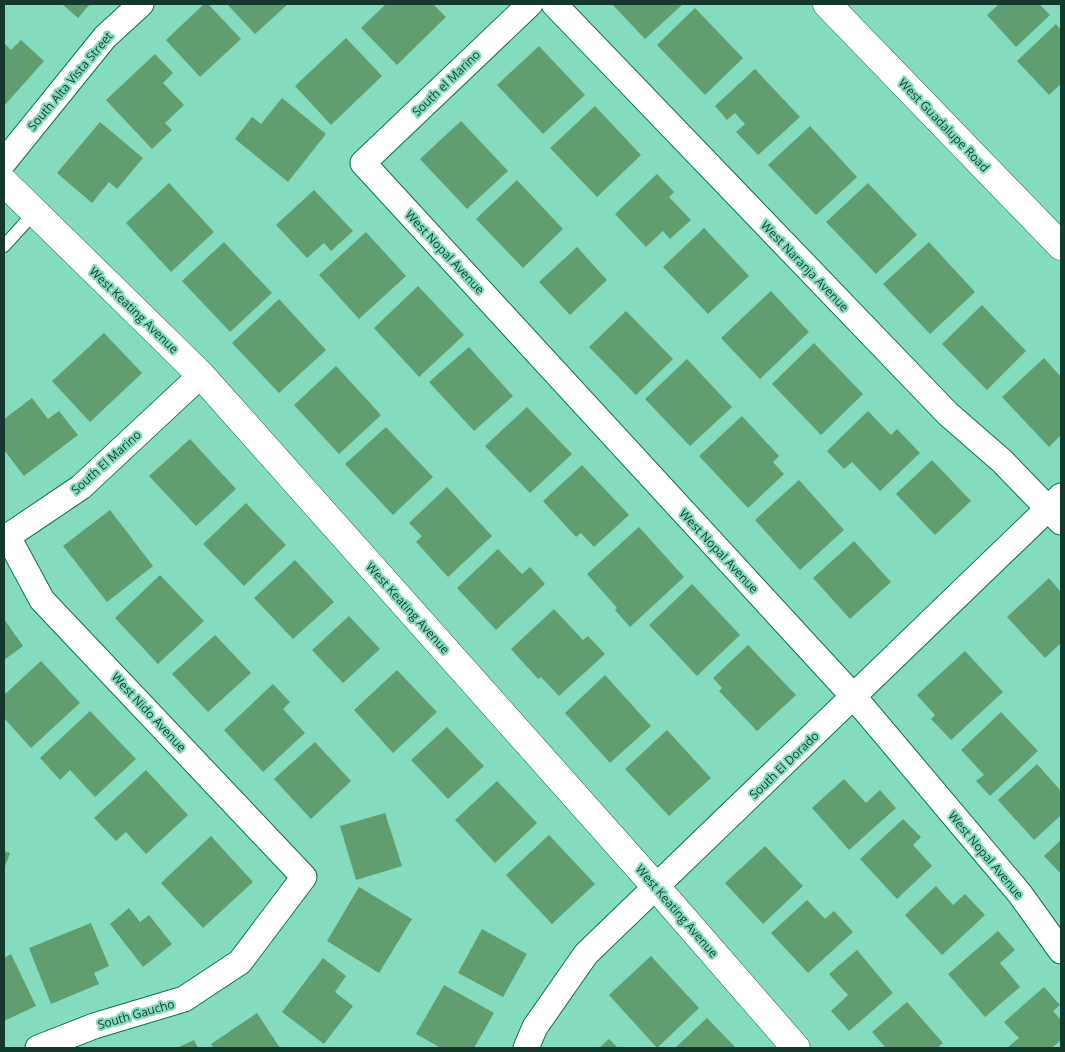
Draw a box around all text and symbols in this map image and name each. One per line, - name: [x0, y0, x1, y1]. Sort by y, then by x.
- street label: South Alta Vista Street: [24, 28, 116, 134]
- street label: South el Marino: [408, 46, 484, 120]
- street label: West Guadalupe Road: [895, 75, 993, 175]
- street label: West Nopal Avenue: [402, 206, 489, 298]
- street label: West Naranja Avenue: [757, 217, 853, 315]
- street label: West Keating Avenue: [86, 263, 182, 357]
- street label: South El Marino: [67, 426, 145, 498]
- street label: West Nopal Avenue: [676, 505, 763, 597]
- street label: West Keating Avenue: [362, 559, 454, 658]
- street label: West Nido Avenue: [108, 669, 190, 755]
- street label: South El Dorado: [745, 727, 823, 803]
- street label: West Nopal Avenue: [944, 808, 1028, 902]
- street label: West Keating Avenue: [632, 861, 722, 961]
- street label: South Gaucho: [96, 995, 176, 1033]

